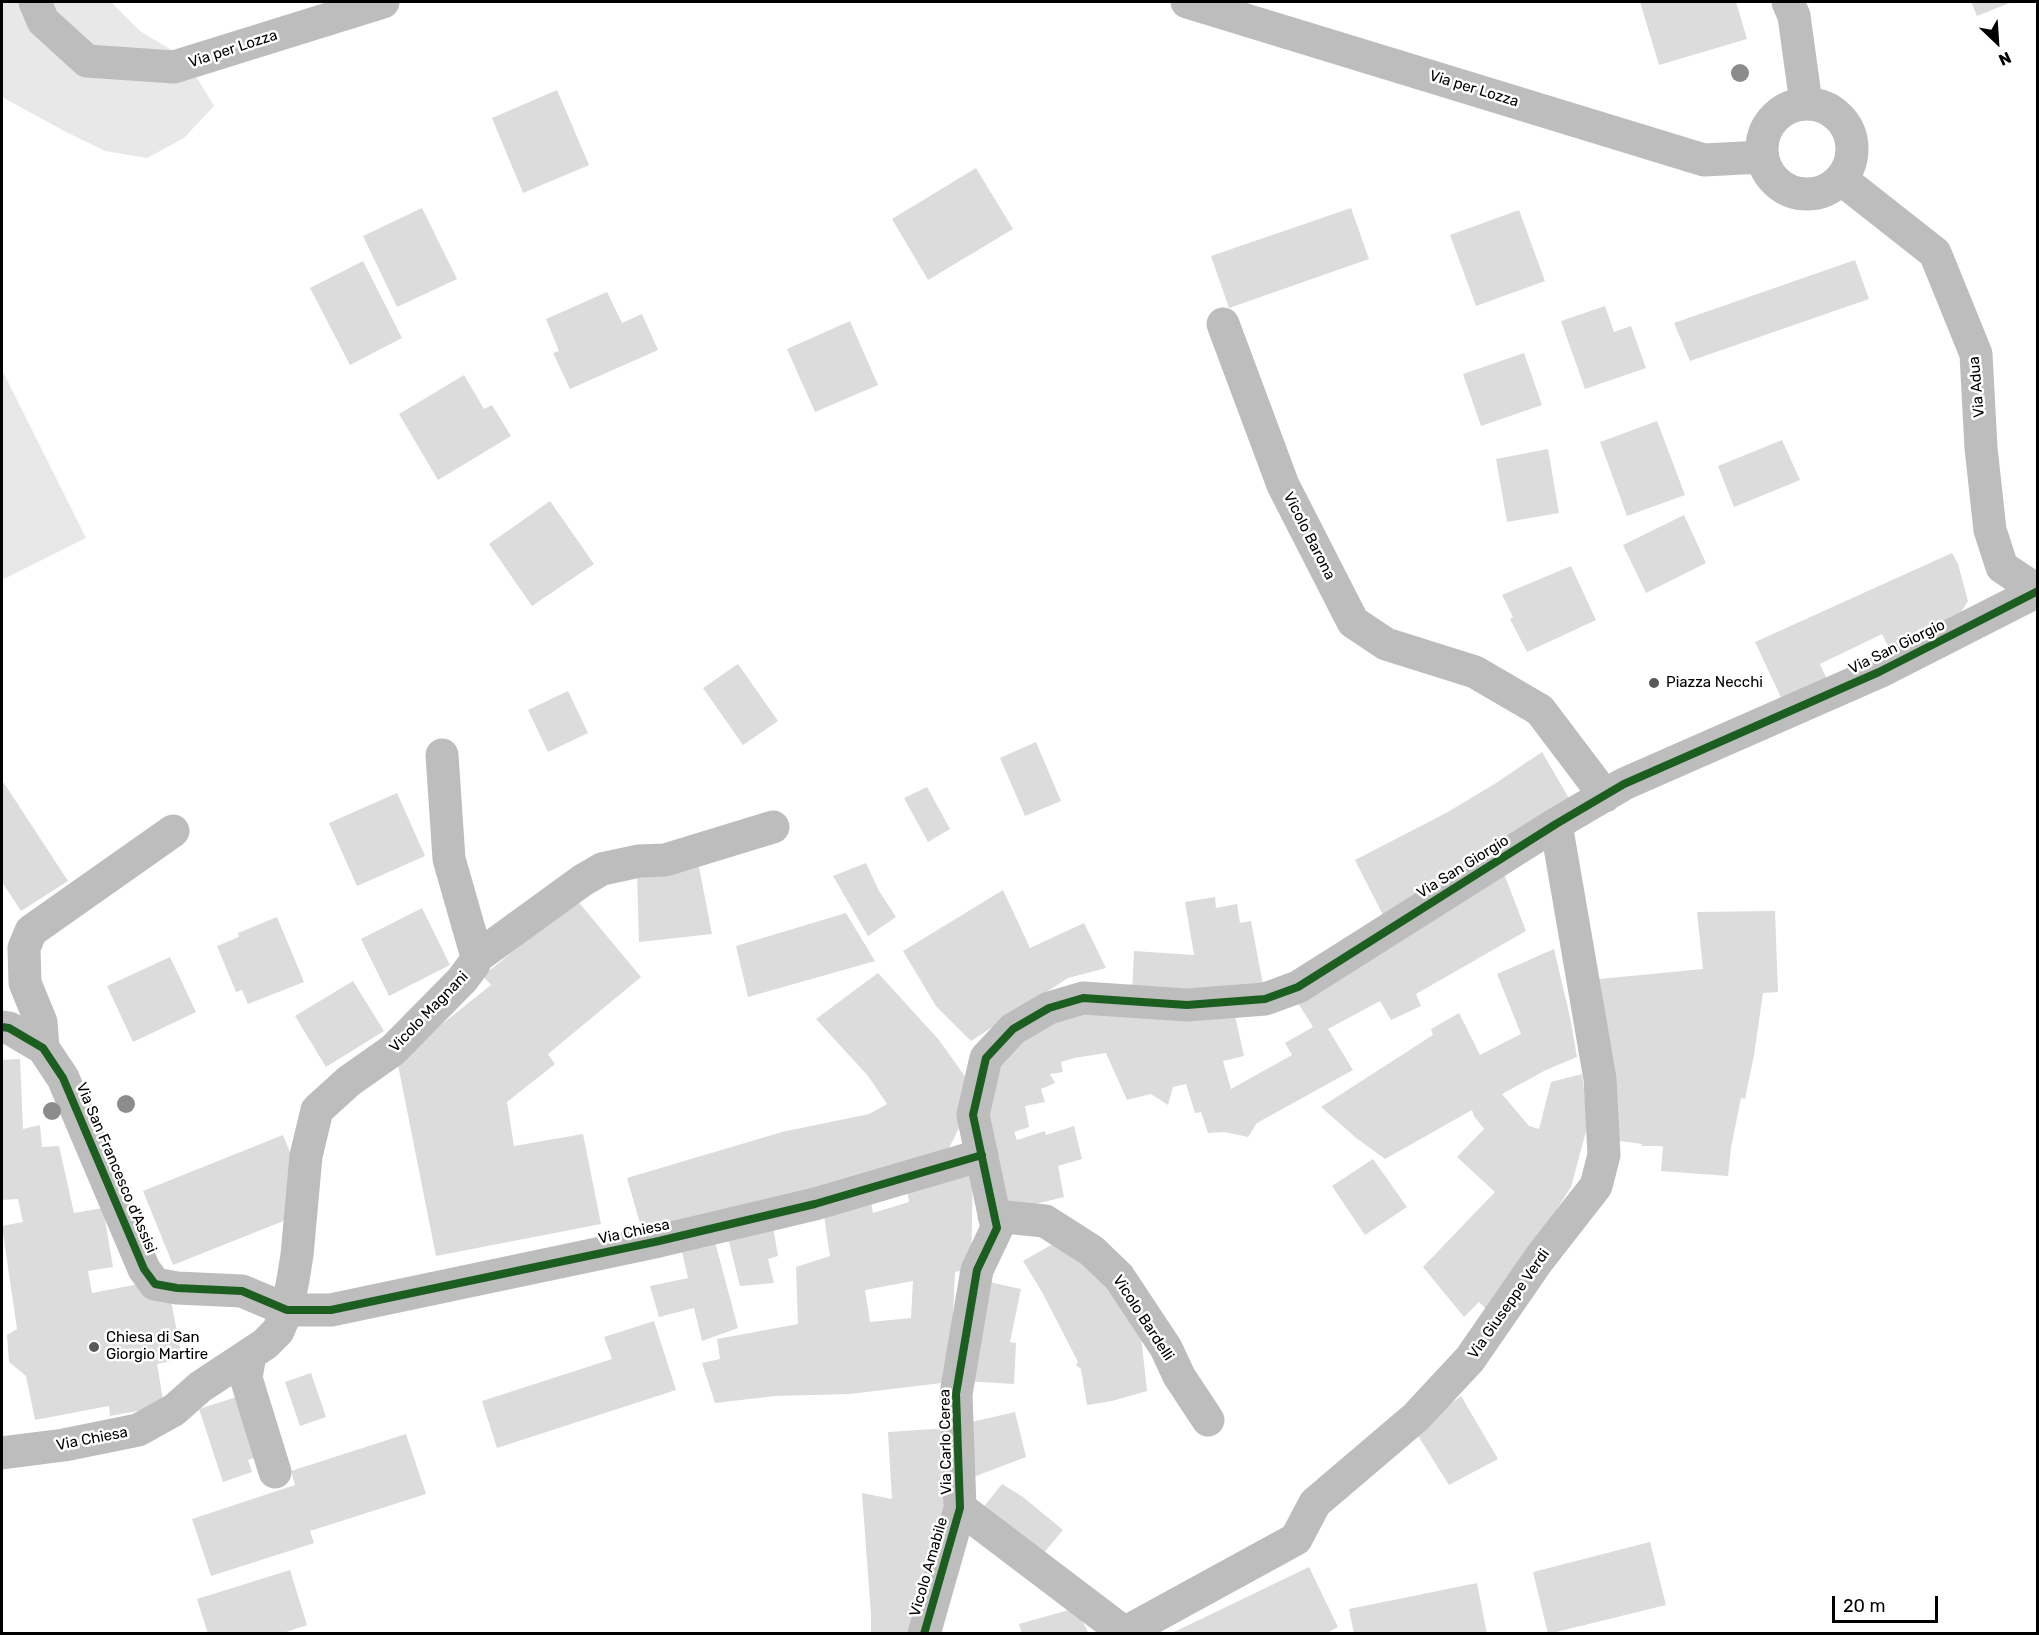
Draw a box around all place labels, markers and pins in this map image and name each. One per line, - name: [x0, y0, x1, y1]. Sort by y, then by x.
- place label: Piazza Necchi: [1666, 674, 1763, 692]
- marker: Piazza Necchi: [1647, 676, 1661, 690]
- place label: Chiesa di San Giorgio Martire: [106, 1329, 208, 1364]
- marker: Chiesa di San Giorgio Martire: [87, 1340, 101, 1354]

